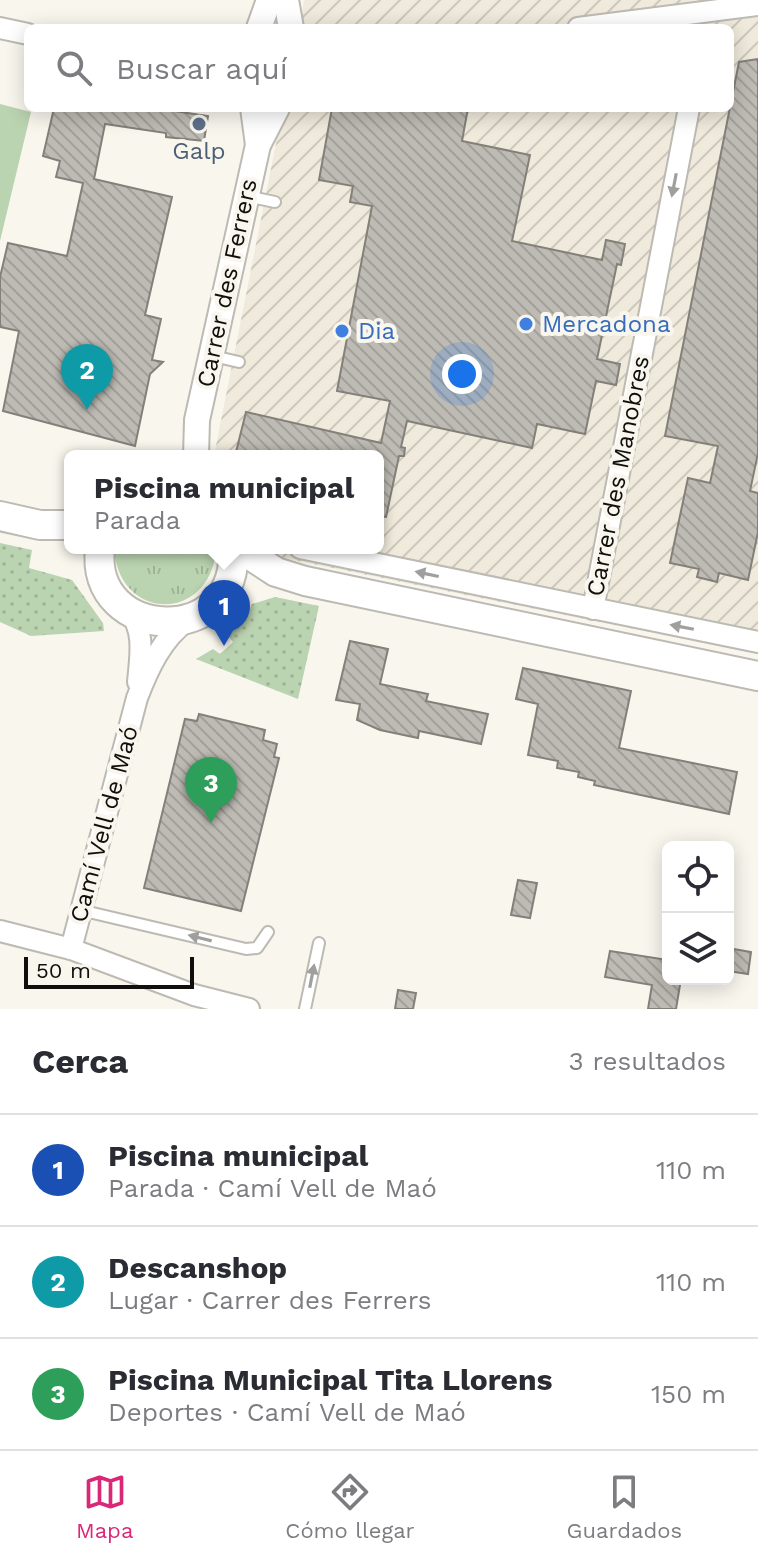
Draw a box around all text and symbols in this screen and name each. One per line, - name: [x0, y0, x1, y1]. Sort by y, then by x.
- search box: [24, 24, 734, 112]
- icon: search: [52, 46, 96, 90]
- text: Buscar aquí: [116, 51, 288, 86]
- marker: Galp: [190, 115, 208, 133]
- place label: Galp: [172, 137, 226, 165]
- one-way arrow: [668, 172, 680, 197]
- street label: Carrer des Ferrers: [191, 176, 263, 390]
- place label: Mercadona: [542, 310, 670, 338]
- marker: Mercadona: [517, 315, 535, 333]
- place label: Dia: [358, 317, 395, 345]
- marker: Dia: [333, 322, 351, 340]
- pin: 2: [61, 344, 113, 410]
- street label: Carrer des Manobres: [581, 353, 655, 599]
- your location: [442, 354, 482, 394]
- popup: [64, 450, 384, 554]
- text: Piscina municipal: [94, 470, 354, 505]
- text: Parada: [94, 505, 180, 535]
- one-way arrow: [414, 567, 439, 580]
- pin: 1: [198, 580, 250, 646]
- one-way arrow: [669, 620, 694, 632]
- street label: Camí Vell de Maó: [64, 723, 144, 925]
- pin: 3: [185, 757, 237, 823]
- map controls: [662, 841, 734, 985]
- button: locate: [662, 841, 734, 913]
- button: layers: [662, 913, 734, 985]
- one-way arrow: [187, 932, 212, 944]
- scale bar: [24, 953, 194, 989]
- text: 50 m: [36, 958, 91, 983]
- one-way arrow: [306, 963, 319, 988]
- text: Cerca: [32, 1041, 128, 1081]
- text: 3 resultados: [568, 1046, 726, 1076]
- text: Piscina municipal: [108, 1138, 368, 1173]
- text: 1: [52, 1155, 64, 1185]
- text: 110 m: [656, 1155, 726, 1185]
- text: Parada · Camí Vell de Maó: [108, 1173, 437, 1203]
- text: Descanshop: [108, 1250, 287, 1285]
- text: 2: [50, 1267, 66, 1297]
- text: 110 m: [656, 1267, 726, 1297]
- text: Lugar · Carrer des Ferrers: [108, 1285, 432, 1315]
- text: Piscina Municipal Tita Llorens: [108, 1362, 553, 1397]
- text: 3: [50, 1379, 66, 1409]
- text: 150 m: [651, 1379, 726, 1409]
- text: Deportes · Camí Vell de Maó: [108, 1397, 466, 1427]
- tab: Mapa: [76, 1470, 133, 1543]
- tab: Cómo llegar: [285, 1470, 415, 1543]
- tab: Guardados: [567, 1470, 682, 1543]

